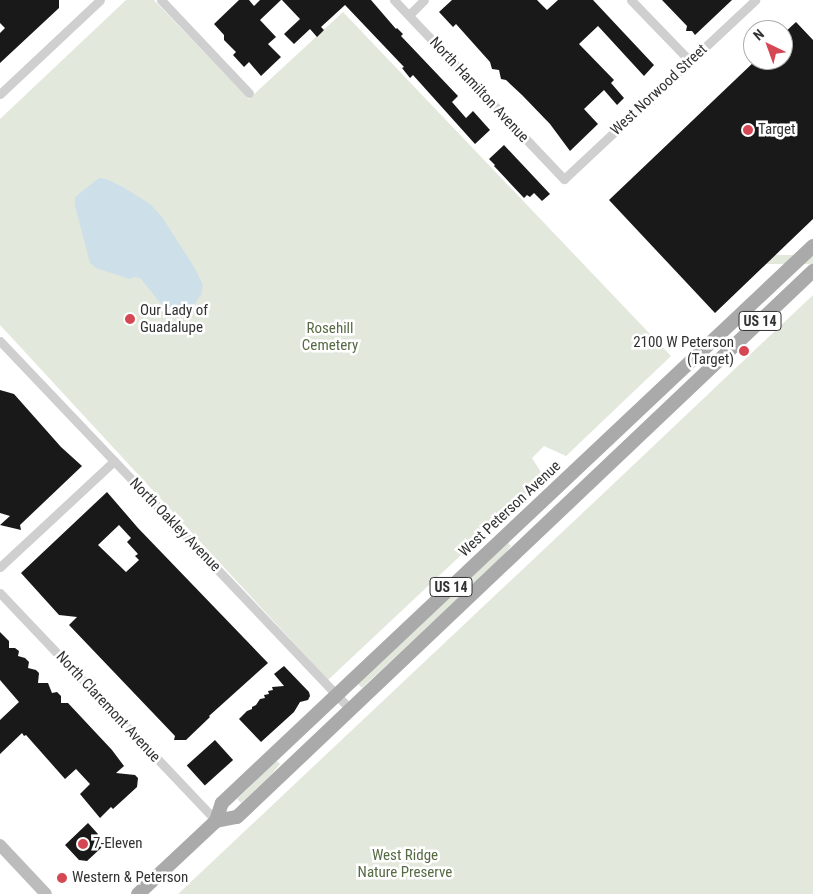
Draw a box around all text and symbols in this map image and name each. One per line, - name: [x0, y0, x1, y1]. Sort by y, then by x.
- north arrow: [743, 20, 793, 70]
- text: N: [750, 26, 767, 43]
- street label: North Hamilton Avenue: [426, 34, 532, 146]
- street label: West Norwood Street: [607, 41, 711, 139]
- place label: Target: [758, 121, 795, 139]
- marker: Target: [742, 124, 754, 136]
- place label: Our Lady of Guadalupe: [140, 301, 208, 336]
- road number: US 14: [738, 310, 782, 332]
- marker: Our Lady of Guadalupe: [124, 313, 136, 325]
- park label: Rosehill Cemetery: [302, 319, 358, 354]
- place label: 2100 W Peterson (Target): [633, 333, 734, 368]
- marker: 2100 W Peterson (Target): [738, 345, 750, 357]
- street label: West Peterson Avenue: [455, 457, 565, 561]
- street label: North Oakley Avenue: [126, 474, 224, 576]
- road number: US 14: [428, 576, 474, 598]
- street label: North Claremont Avenue: [52, 648, 164, 766]
- place label: 7-Eleven: [93, 835, 143, 853]
- marker: 7-Eleven: [77, 838, 89, 850]
- park label: West Ridge Nature Preserve: [358, 846, 452, 881]
- place label: Western & Peterson: [72, 869, 188, 887]
- marker: Western & Peterson: [56, 872, 68, 884]

